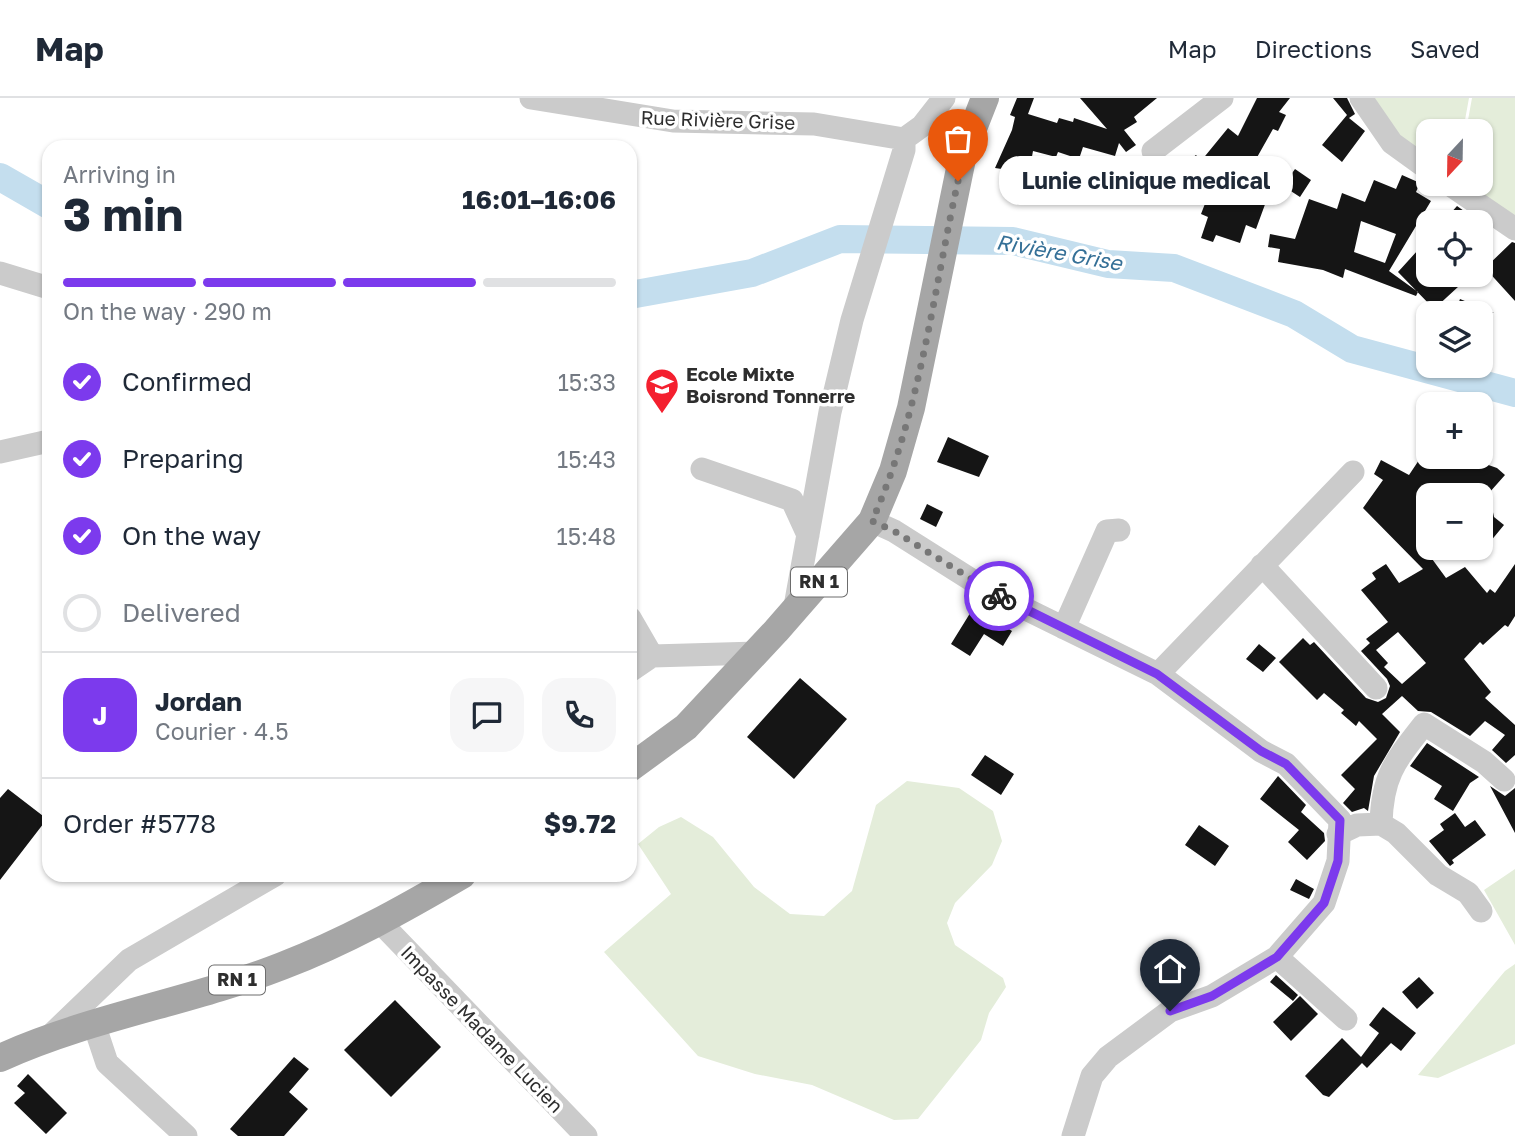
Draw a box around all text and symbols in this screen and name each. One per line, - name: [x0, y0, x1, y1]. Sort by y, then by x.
- text: Map: [35, 29, 104, 68]
- text: Map: [1168, 34, 1217, 63]
- text: Directions: [1255, 34, 1372, 63]
- text: Saved: [1410, 34, 1480, 63]
- street label: Rue Rivière Grise: [640, 105, 796, 134]
- pin: [928, 109, 988, 181]
- north arrow: [1416, 119, 1493, 196]
- map controls: [1416, 119, 1493, 560]
- icon: bag: [939, 120, 977, 158]
- callout: Lunie clinique medical: [1000, 156, 1294, 206]
- text: Arriving in: [63, 160, 176, 188]
- text: Lunie clinique medical: [1021, 166, 1271, 194]
- text: 16:01–16:06: [462, 184, 616, 215]
- text: 3 min: [63, 186, 183, 241]
- button: locate: [1416, 210, 1493, 287]
- water label: Rivière Grise: [994, 228, 1126, 276]
- text: On the way · 290 m: [63, 297, 272, 325]
- button: layers: [1416, 301, 1493, 378]
- place label: Ecole Mixte Boisrond Tonnerre: [686, 362, 855, 407]
- icon: check: [63, 363, 101, 401]
- text: Confirmed: [122, 366, 252, 397]
- school or university icon: Ecole Mixte Boisrond Tonnerre: [643, 366, 681, 415]
- text: 15:33: [558, 368, 616, 396]
- button: +: [1416, 392, 1493, 469]
- icon: check: [63, 440, 101, 478]
- text: Preparing: [122, 443, 244, 474]
- text: 15:43: [557, 445, 616, 473]
- button: −: [1416, 483, 1493, 560]
- icon: check: [63, 517, 101, 555]
- text: On the way: [122, 520, 261, 551]
- text: 15:48: [557, 522, 616, 550]
- courier: [964, 561, 1034, 631]
- road number: RN 1: [791, 568, 847, 596]
- icon: bike: [980, 577, 1018, 615]
- text: Delivered: [122, 597, 241, 628]
- button: chat: [450, 678, 524, 752]
- button: phone: [542, 678, 616, 752]
- text: Jordan: [155, 686, 242, 717]
- text: J: [93, 700, 107, 731]
- text: Courier · 4.5: [155, 717, 288, 745]
- text: Order #5778: [63, 808, 216, 839]
- text: $9.72: [544, 808, 616, 839]
- pin: [1140, 939, 1200, 1011]
- street label: Impasse Madame Lucien: [397, 940, 568, 1117]
- icon: home: [1151, 950, 1189, 988]
- road number: RN 1: [209, 966, 265, 995]

